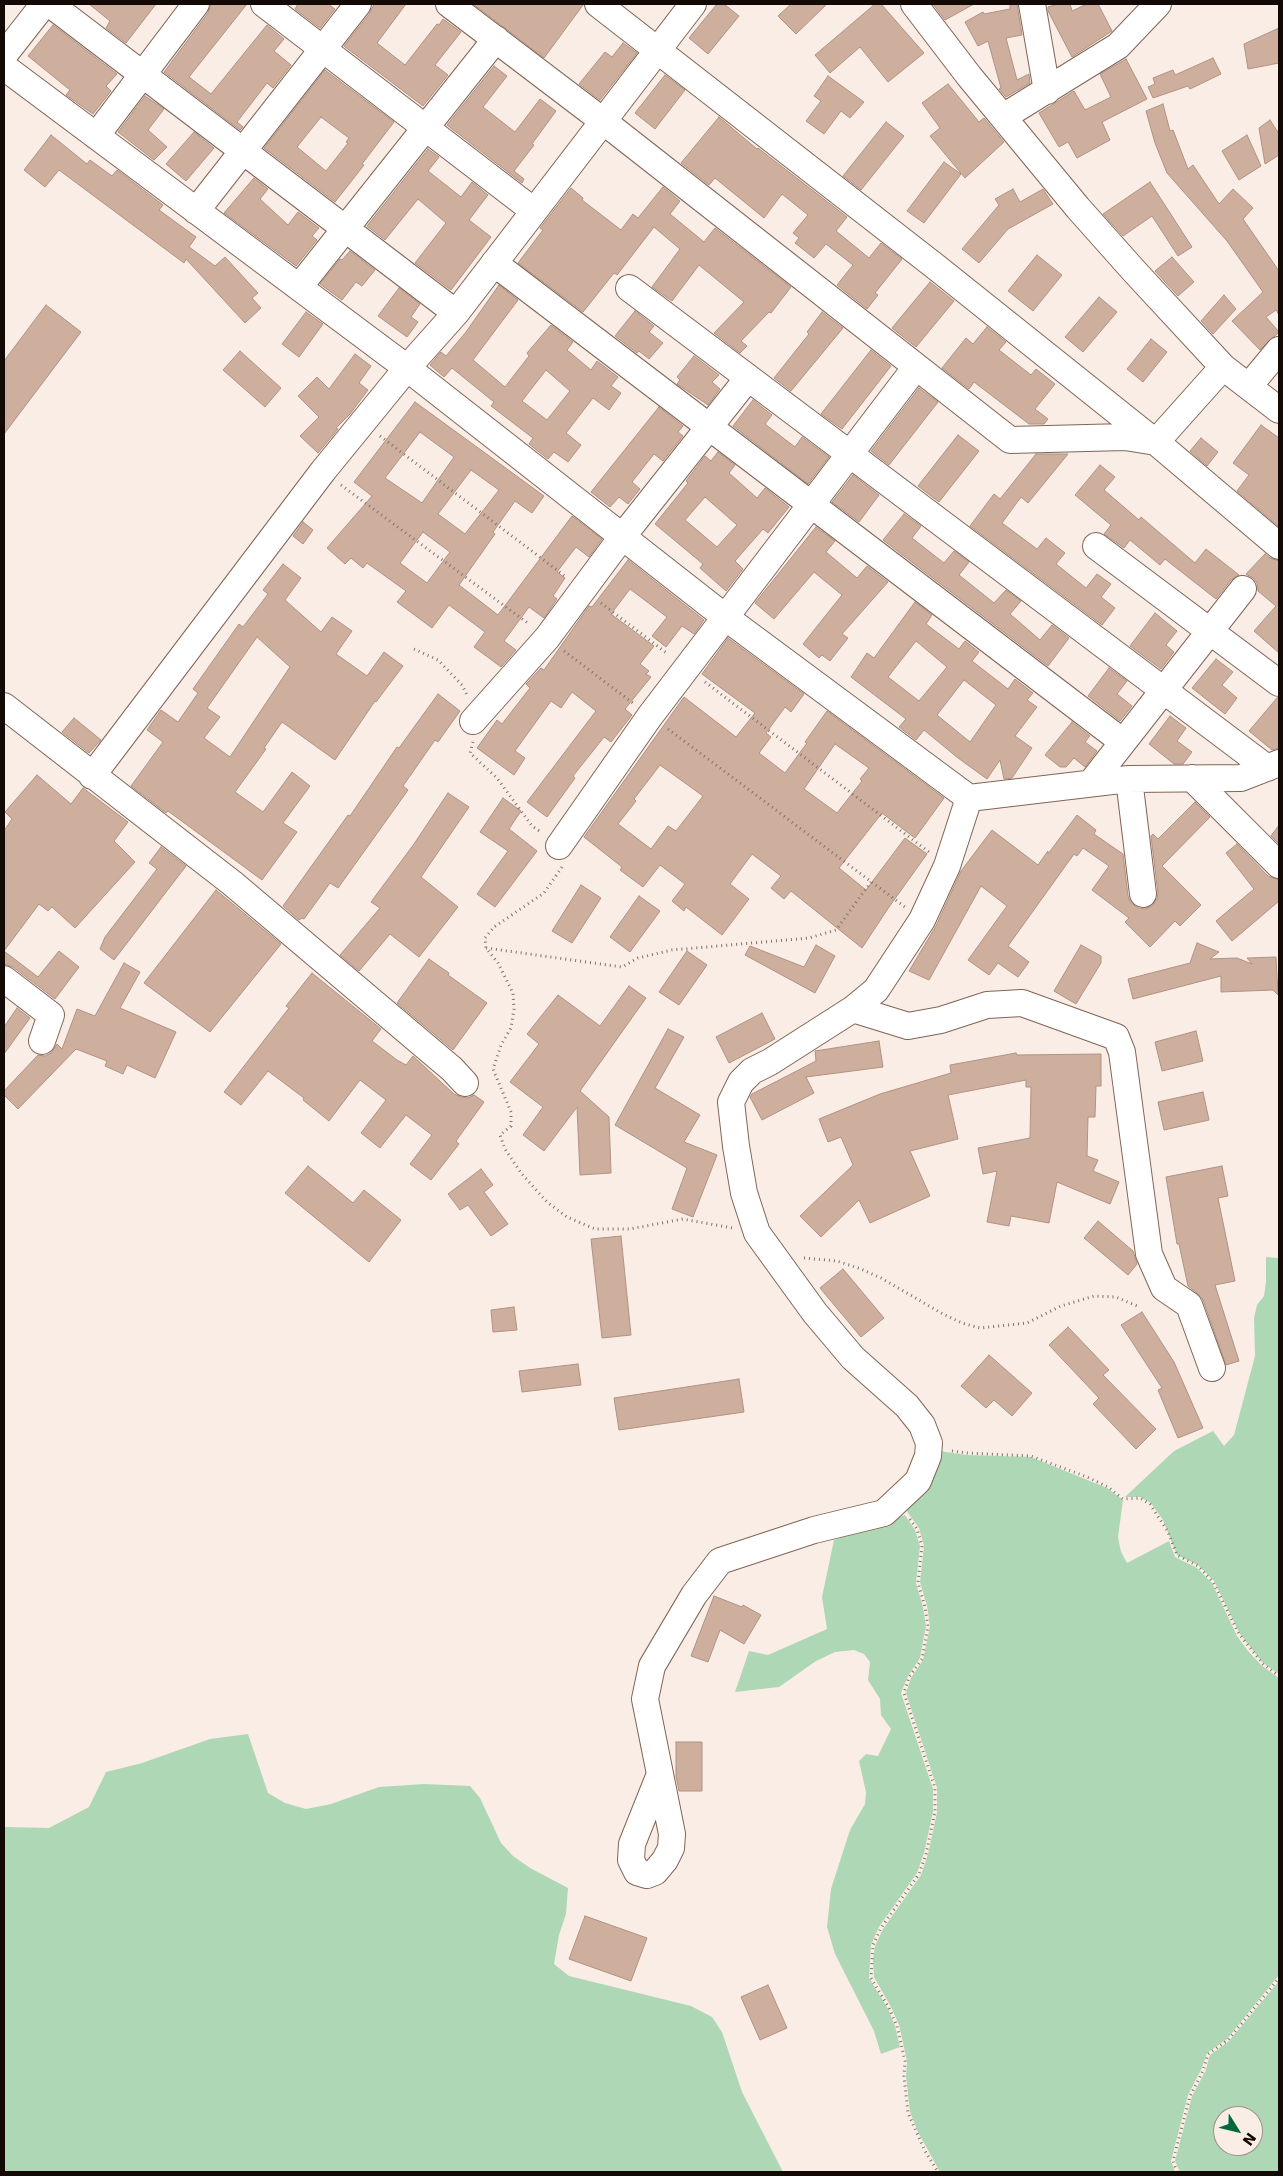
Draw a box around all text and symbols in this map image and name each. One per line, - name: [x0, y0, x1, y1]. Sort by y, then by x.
- north arrow: [1213, 2106, 1263, 2156]
- text: N: [1239, 2130, 1259, 2149]

